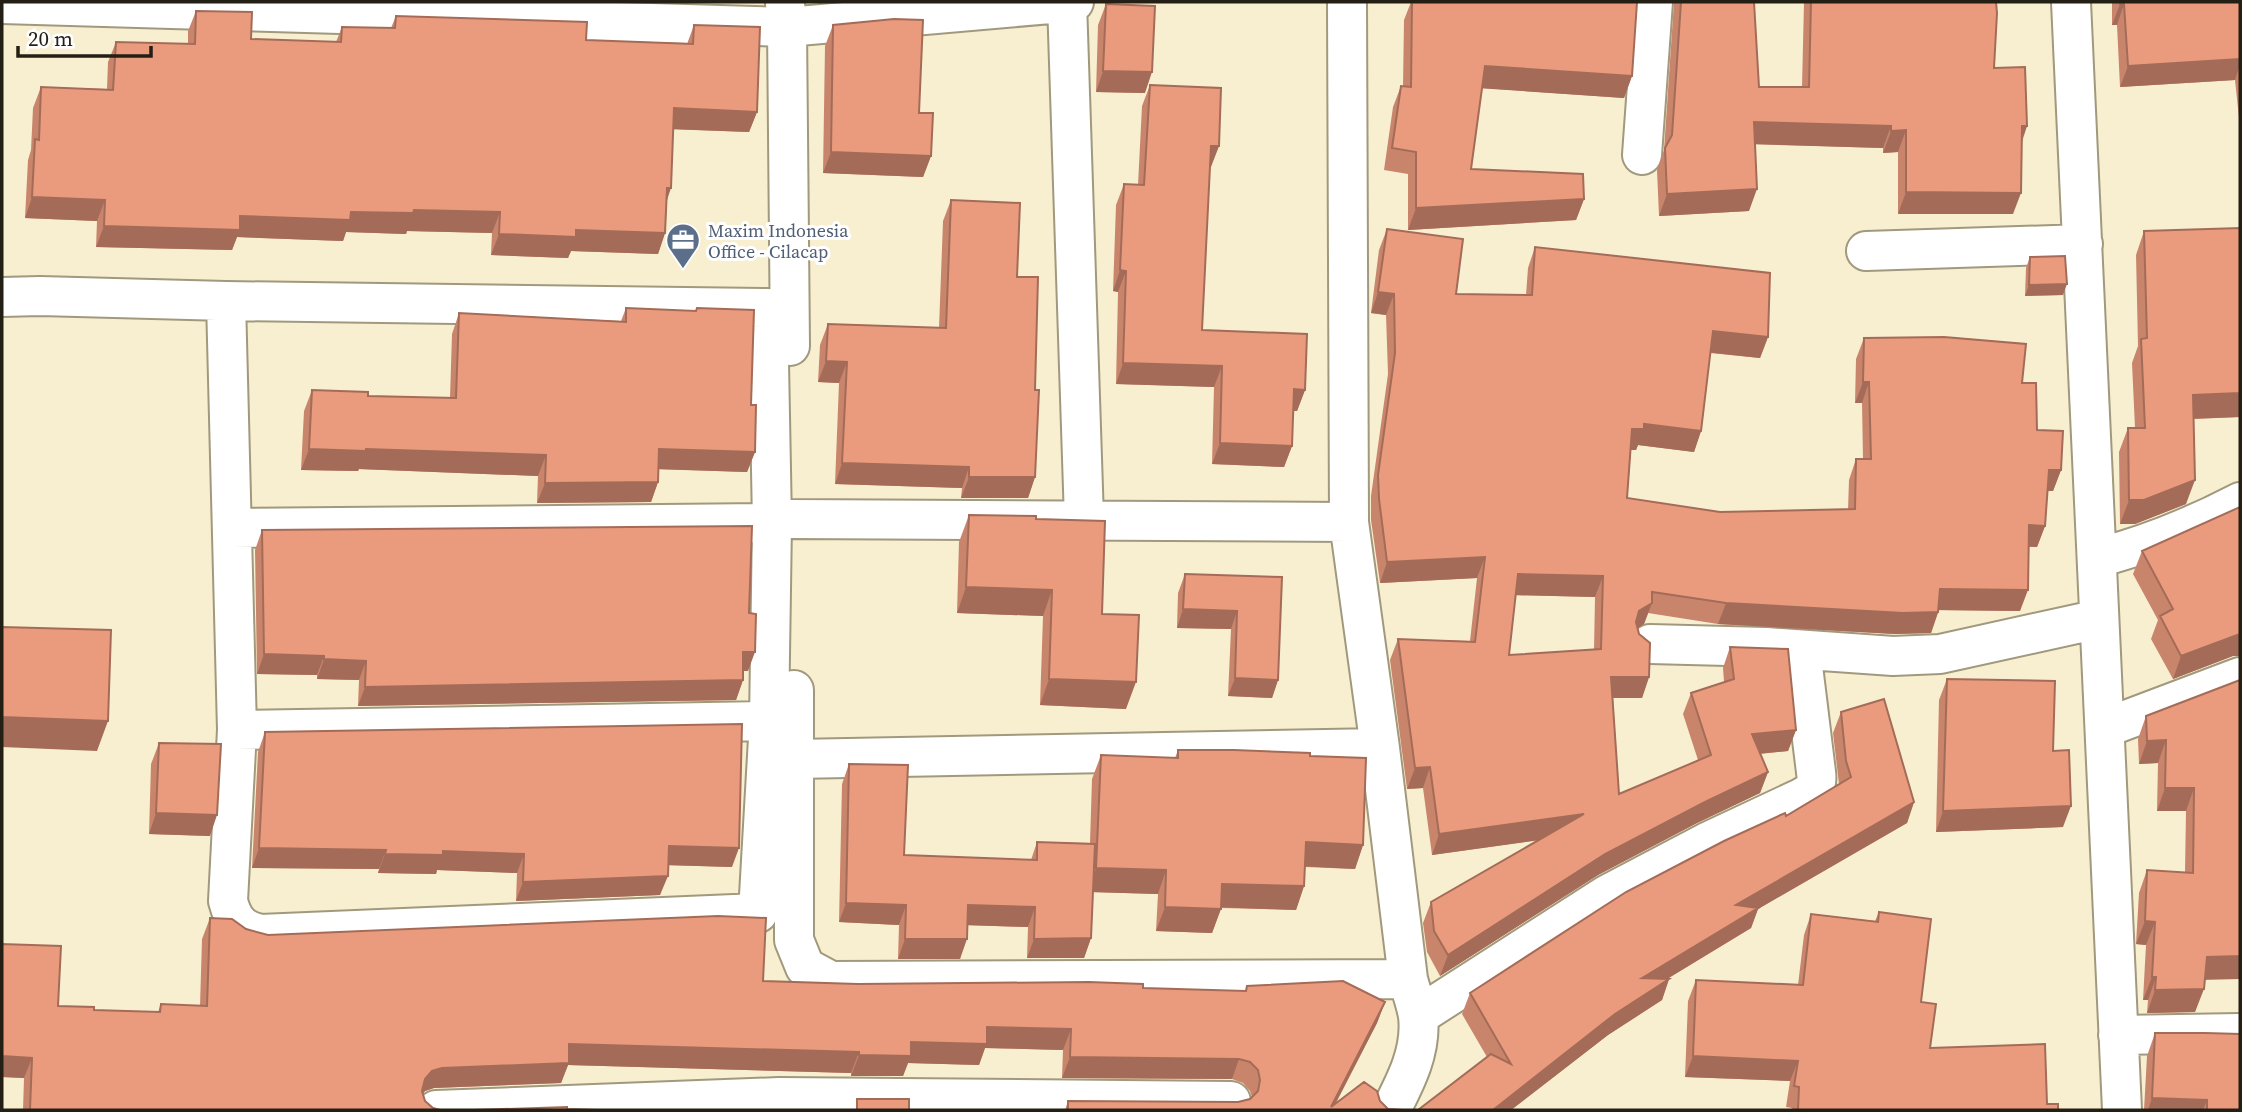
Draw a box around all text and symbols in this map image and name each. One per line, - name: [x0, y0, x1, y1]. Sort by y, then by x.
- scale bar: [18, 14, 150, 58]
- text: 20 m: [28, 24, 73, 53]
- place label: Maxim Indonesia Office - Cilacap: [708, 218, 849, 264]
- office icon: Maxim Indonesia Office - Cilacap: [664, 221, 702, 270]

